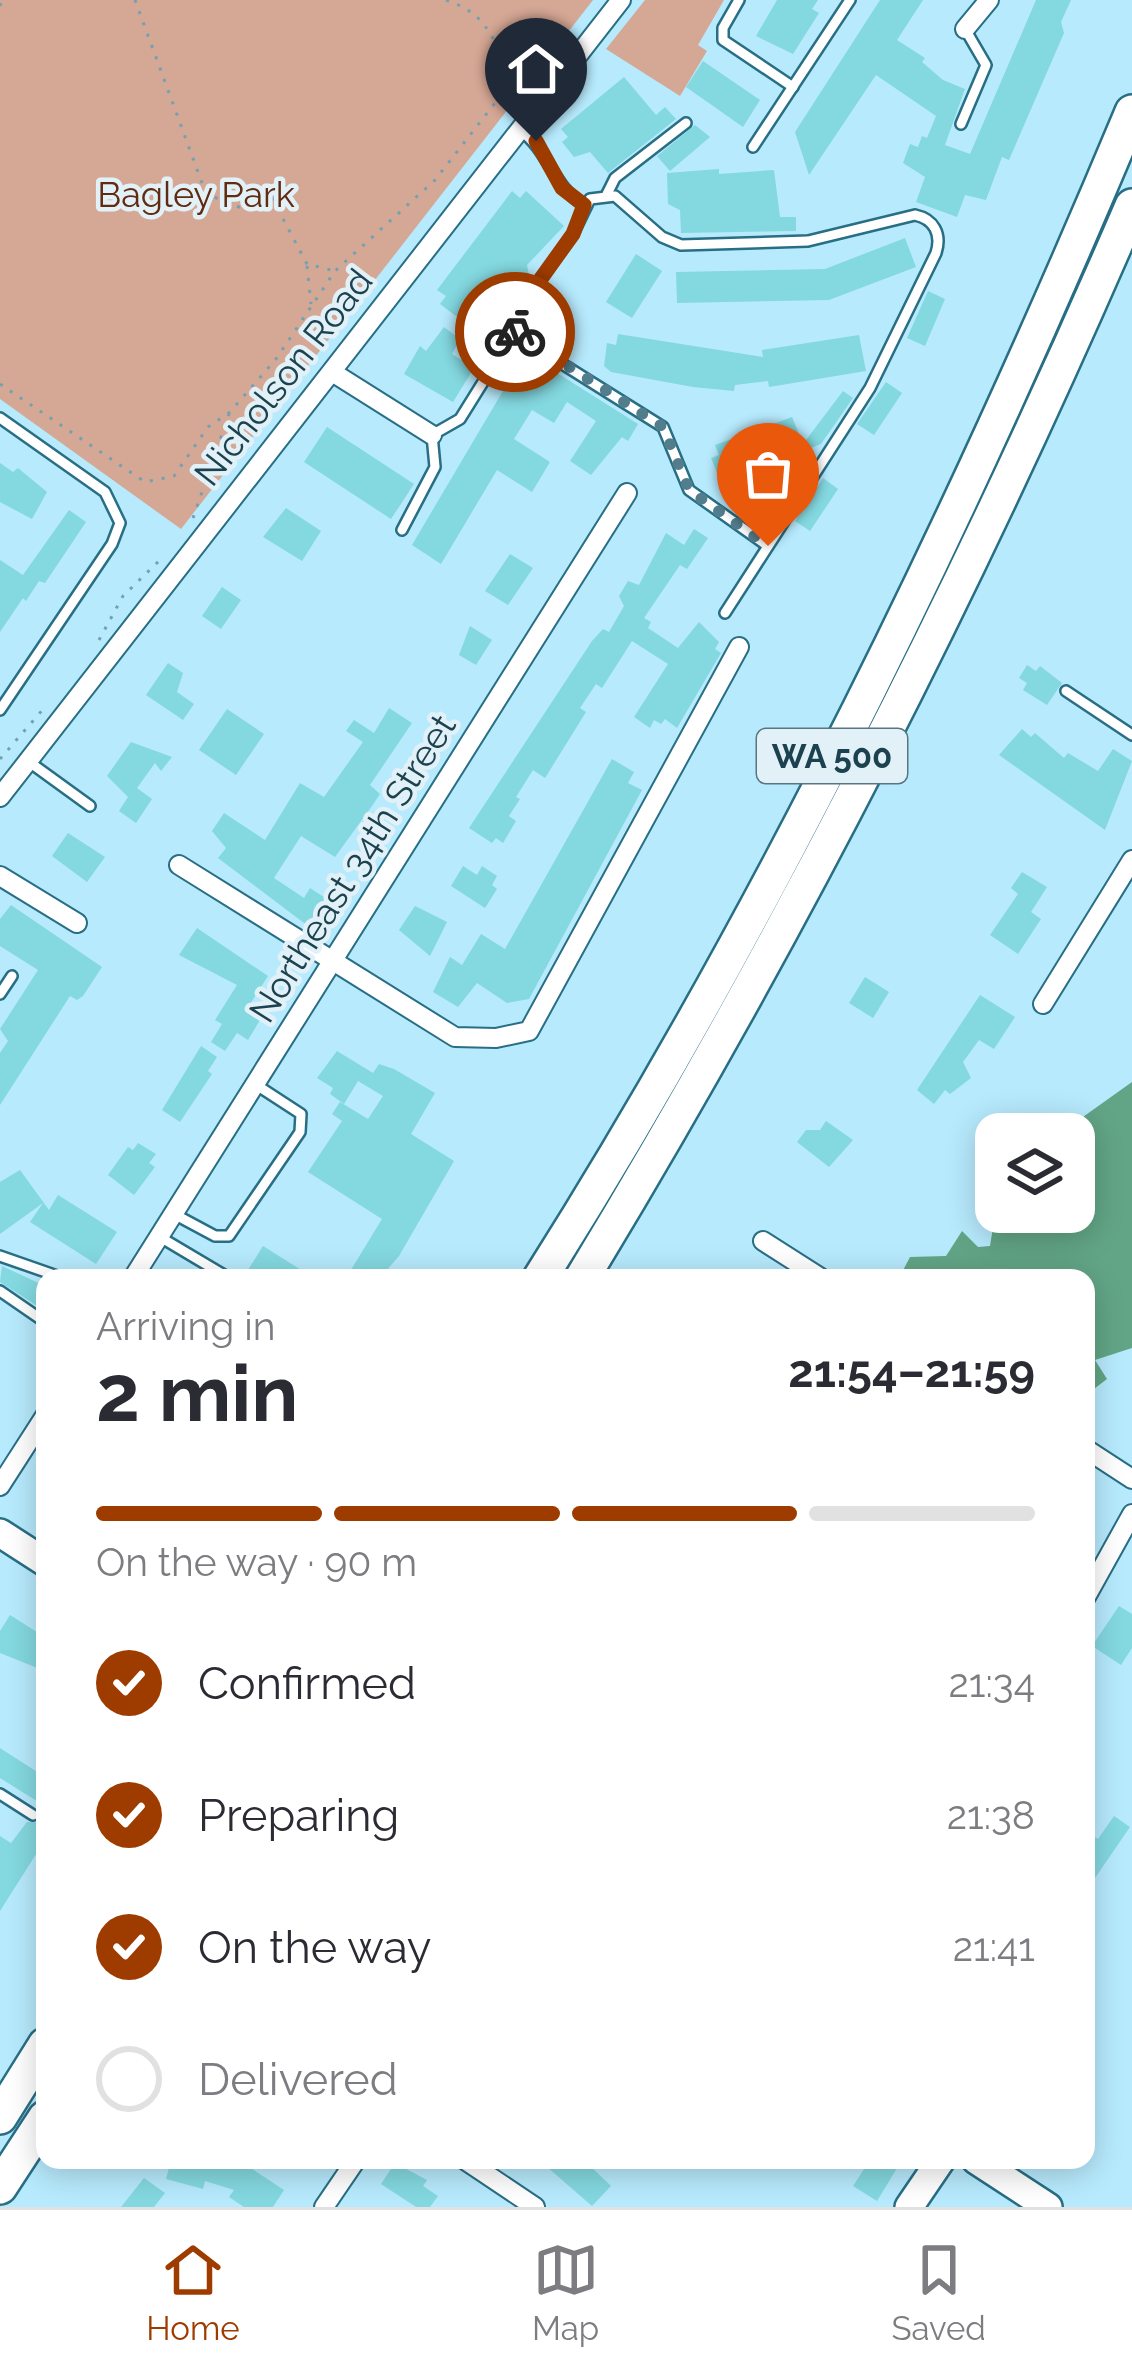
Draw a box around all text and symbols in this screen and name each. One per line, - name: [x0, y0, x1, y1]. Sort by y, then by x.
- pin: [485, 18, 587, 141]
- icon: home: [503, 36, 569, 102]
- park label: Bagley Park: [97, 173, 295, 215]
- street label: Nicholson Road: [186, 260, 380, 494]
- courier: [455, 272, 575, 392]
- icon: bike: [482, 299, 548, 365]
- pin: [717, 423, 819, 546]
- icon: bag: [735, 441, 801, 507]
- street label: Northeast 34th Street: [240, 706, 464, 1030]
- road number: WA 500: [757, 729, 907, 783]
- map controls: [975, 1113, 1095, 1233]
- button: layers: [975, 1113, 1095, 1233]
- text: Arriving in: [96, 1303, 276, 1349]
- text: 21:54–21:59: [788, 1345, 1035, 1398]
- text: 2 min: [96, 1348, 298, 1439]
- text: On the way · 90 m: [96, 1539, 417, 1585]
- icon: check: [96, 1650, 162, 1716]
- text: Confirmed: [198, 1657, 416, 1710]
- text: 21:34: [949, 1660, 1035, 1706]
- icon: check: [96, 1782, 162, 1848]
- text: Preparing: [198, 1789, 399, 1842]
- text: 21:38: [947, 1792, 1035, 1838]
- icon: check: [96, 1914, 162, 1980]
- text: On the way: [198, 1921, 432, 1974]
- text: 21:41: [953, 1924, 1035, 1970]
- text: Delivered: [198, 2053, 398, 2106]
- tab: Home: [146, 2237, 240, 2348]
- tab: Map: [532, 2237, 599, 2348]
- tab: Saved: [891, 2237, 986, 2348]

